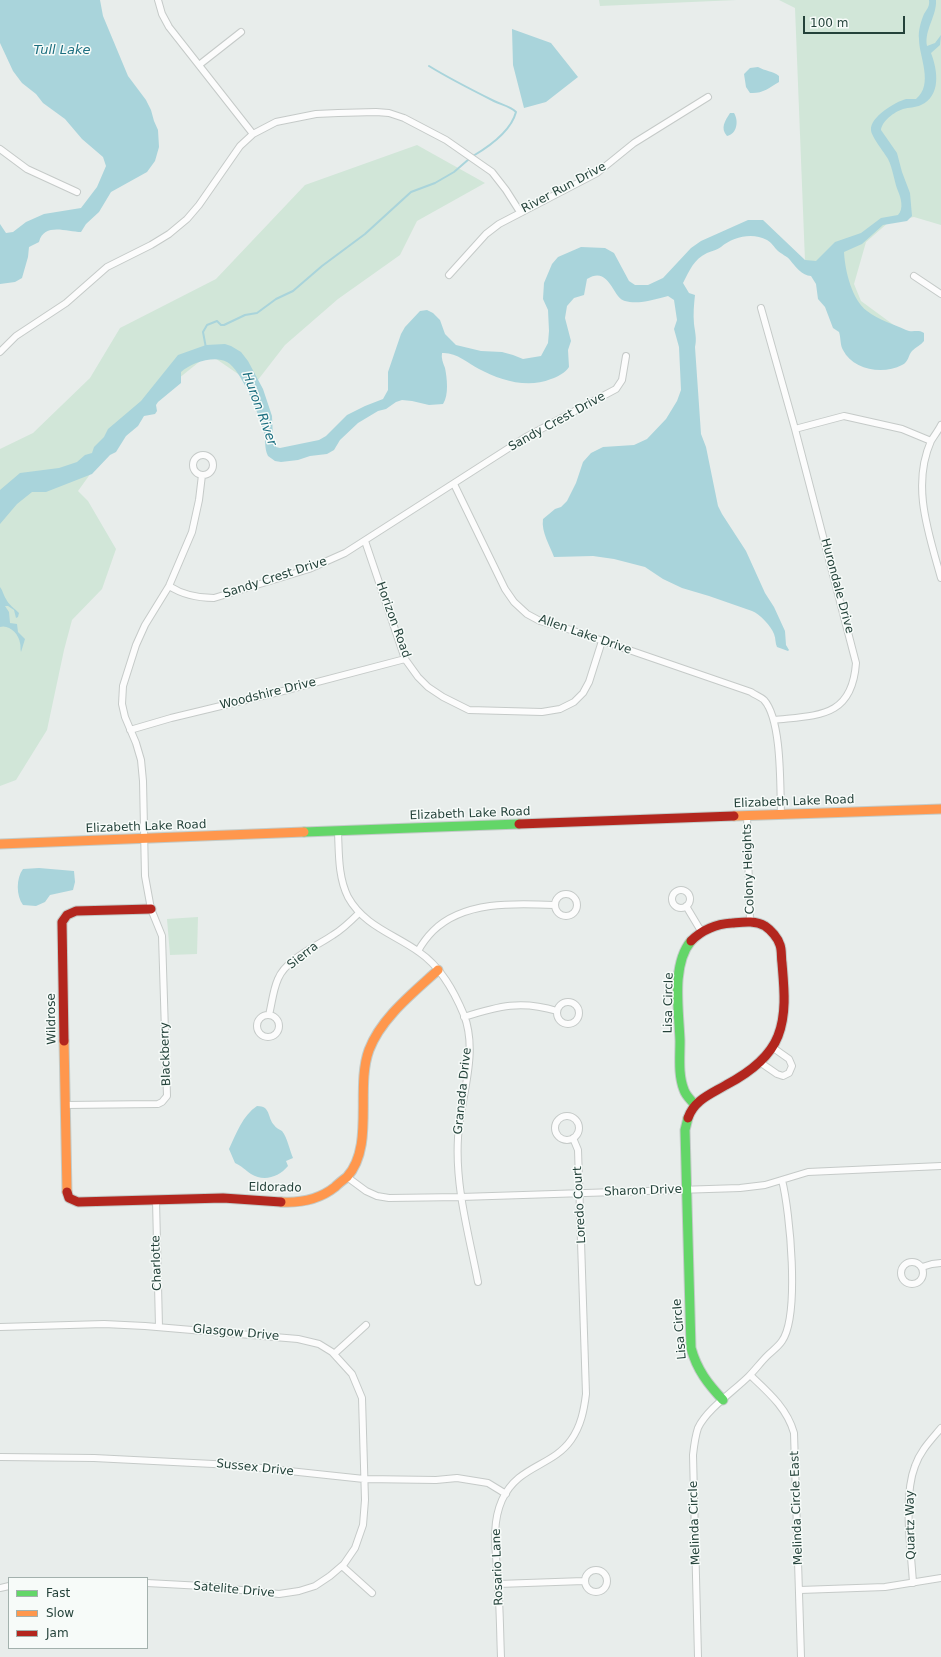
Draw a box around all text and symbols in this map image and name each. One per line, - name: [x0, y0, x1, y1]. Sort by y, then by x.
- scale bar: [805, 8, 907, 34]
- text: 100 m: [810, 16, 848, 30]
- water label: Tull Lake: [34, 43, 90, 59]
- street label: River Run Drive: [519, 160, 609, 216]
- water label: Huron River: [238, 370, 280, 448]
- street label: Sandy Crest Drive: [506, 389, 608, 455]
- street label: Hurondale Drive: [817, 537, 857, 635]
- street label: Sandy Crest Drive: [221, 554, 329, 602]
- street label: Horizon Road: [373, 580, 413, 660]
- street label: Allen Lake Drive: [537, 612, 633, 658]
- street label: Woodshire Drive: [218, 675, 318, 713]
- street label: Elizabeth Lake Road: [733, 793, 855, 811]
- street label: Elizabeth Lake Road: [409, 805, 531, 823]
- street label: Elizabeth Lake Road: [85, 818, 207, 836]
- street label: Colony Heights: [740, 823, 758, 915]
- street label: Sierra: [285, 939, 321, 973]
- street label: Lisa Circle: [661, 972, 677, 1034]
- street label: Wildrose: [44, 993, 60, 1045]
- street label: Blackberry: [158, 1022, 174, 1086]
- street label: Granada Drive: [451, 1047, 475, 1135]
- street label: Loredo Court: [571, 1166, 589, 1244]
- street label: Eldorado: [248, 1180, 302, 1196]
- street label: Sharon Drive: [604, 1182, 682, 1200]
- street label: Charlotte: [149, 1235, 165, 1291]
- street label: Lisa Circle: [670, 1298, 690, 1360]
- street label: Glasgow Drive: [192, 1322, 280, 1344]
- street label: Melinda Circle East: [788, 1451, 806, 1565]
- street label: Sussex Drive: [216, 1457, 294, 1479]
- street label: Melinda Circle: [686, 1481, 704, 1565]
- street label: Quartz Way: [903, 1490, 919, 1560]
- street label: Rosario Lane: [489, 1528, 507, 1606]
- legend: [8, 1577, 148, 1649]
- street label: Satelite Drive: [193, 1579, 275, 1601]
- text: Fast: [46, 1586, 70, 1600]
- text: Slow: [46, 1606, 74, 1620]
- text: Jam: [46, 1626, 69, 1640]

